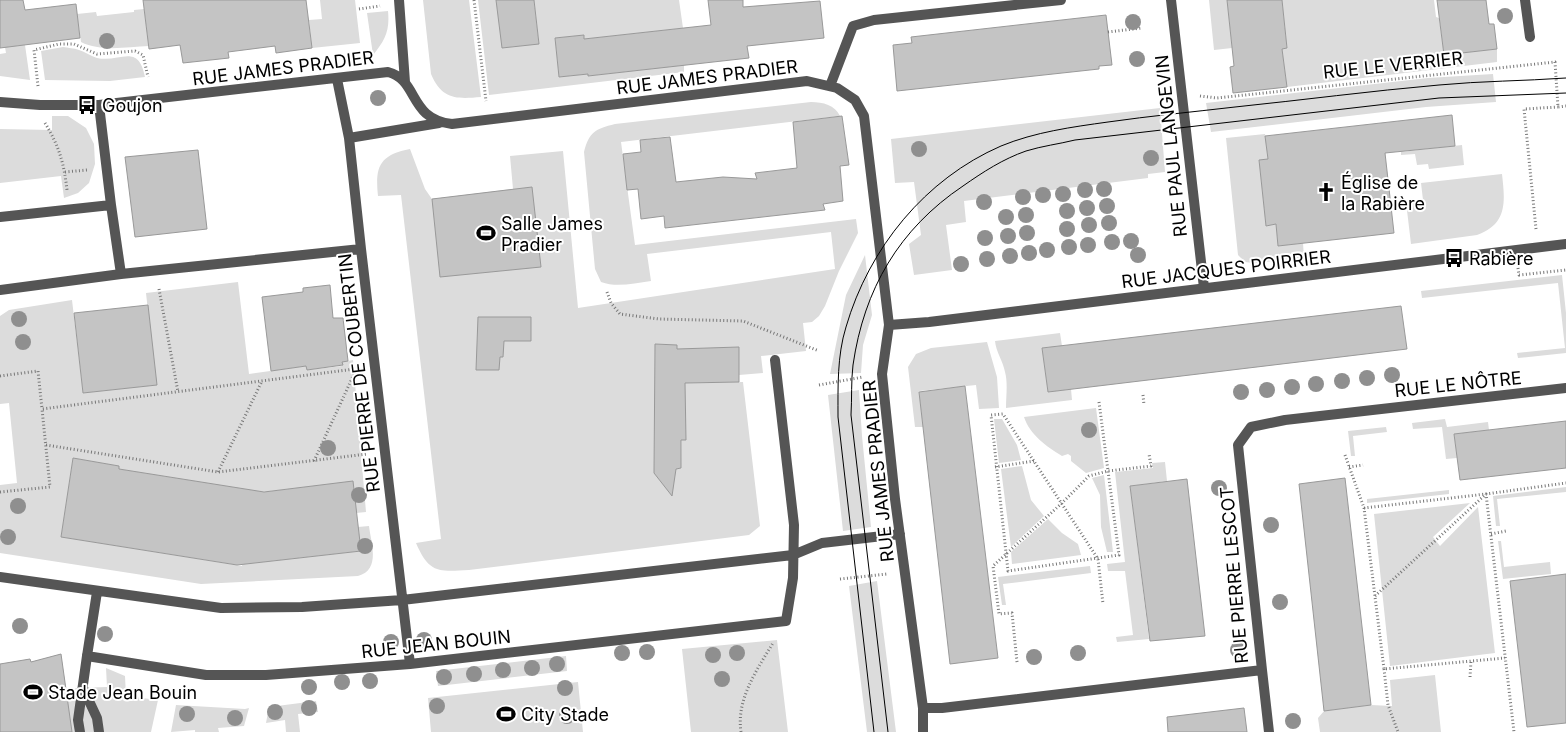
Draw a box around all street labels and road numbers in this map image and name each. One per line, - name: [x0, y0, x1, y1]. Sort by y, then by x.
- street label: RUE JAMES PRADIER: [191, 46, 375, 90]
- street label: RUE LE VERRIER: [1322, 47, 1464, 83]
- street label: RUE PAUL LANGEVIN: [1151, 54, 1191, 238]
- street label: RUE JAMES PRADIER: [615, 55, 799, 99]
- street label: RUE JACQUES POIRRIER: [1120, 246, 1332, 292]
- street label: RUE PIERRE DE COUBERTIN: [334, 252, 384, 494]
- street label: RUE LE NÔTRE: [1393, 366, 1523, 401]
- street label: RUE JAMES PRADIER: [858, 379, 898, 563]
- street label: RUE PIERRE LESCOT: [1216, 486, 1252, 664]
- street label: RUE JEAN BOUIN: [360, 626, 512, 662]

